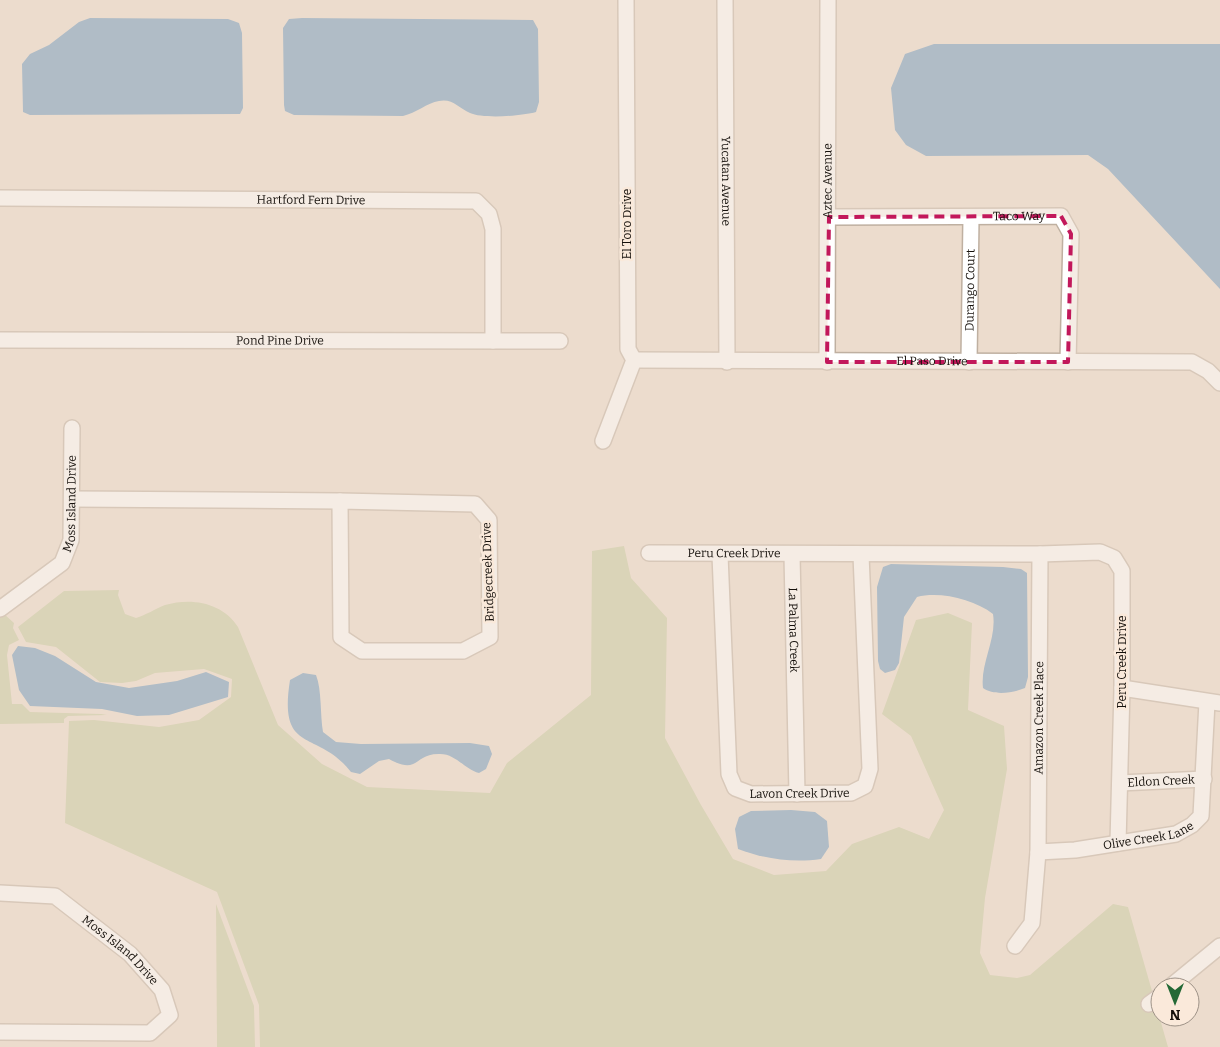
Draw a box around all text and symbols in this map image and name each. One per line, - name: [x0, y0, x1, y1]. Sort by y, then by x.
- street label: Yucatan Avenue: [719, 136, 733, 226]
- street label: Aztec Avenue: [820, 143, 835, 219]
- street label: El Toro Drive: [620, 189, 634, 259]
- street label: Hartford Fern Drive: [257, 193, 365, 207]
- street label: Taco Way: [993, 209, 1046, 223]
- street label: Durango Court: [962, 248, 978, 331]
- street label: Pond Pine Drive: [236, 333, 324, 348]
- street label: El Paso Drive: [896, 354, 968, 368]
- street label: Moss Island Drive: [60, 455, 79, 554]
- street label: Bridgecreek Drive: [479, 522, 497, 622]
- street label: Peru Creek Drive: [687, 546, 781, 560]
- street label: La Palma Creek: [786, 587, 801, 673]
- street label: Peru Creek Drive: [1115, 616, 1129, 708]
- street label: Amazon Creek Place: [1032, 661, 1046, 775]
- street label: Eldon Creek: [1127, 772, 1195, 790]
- street label: Lavon Creek Drive: [749, 786, 850, 801]
- street label: Olive Creek Lane: [1102, 819, 1196, 852]
- street label: Moss Island Drive: [79, 913, 161, 988]
- north arrow: [1150, 977, 1200, 1027]
- text: N: [1169, 1006, 1180, 1023]

